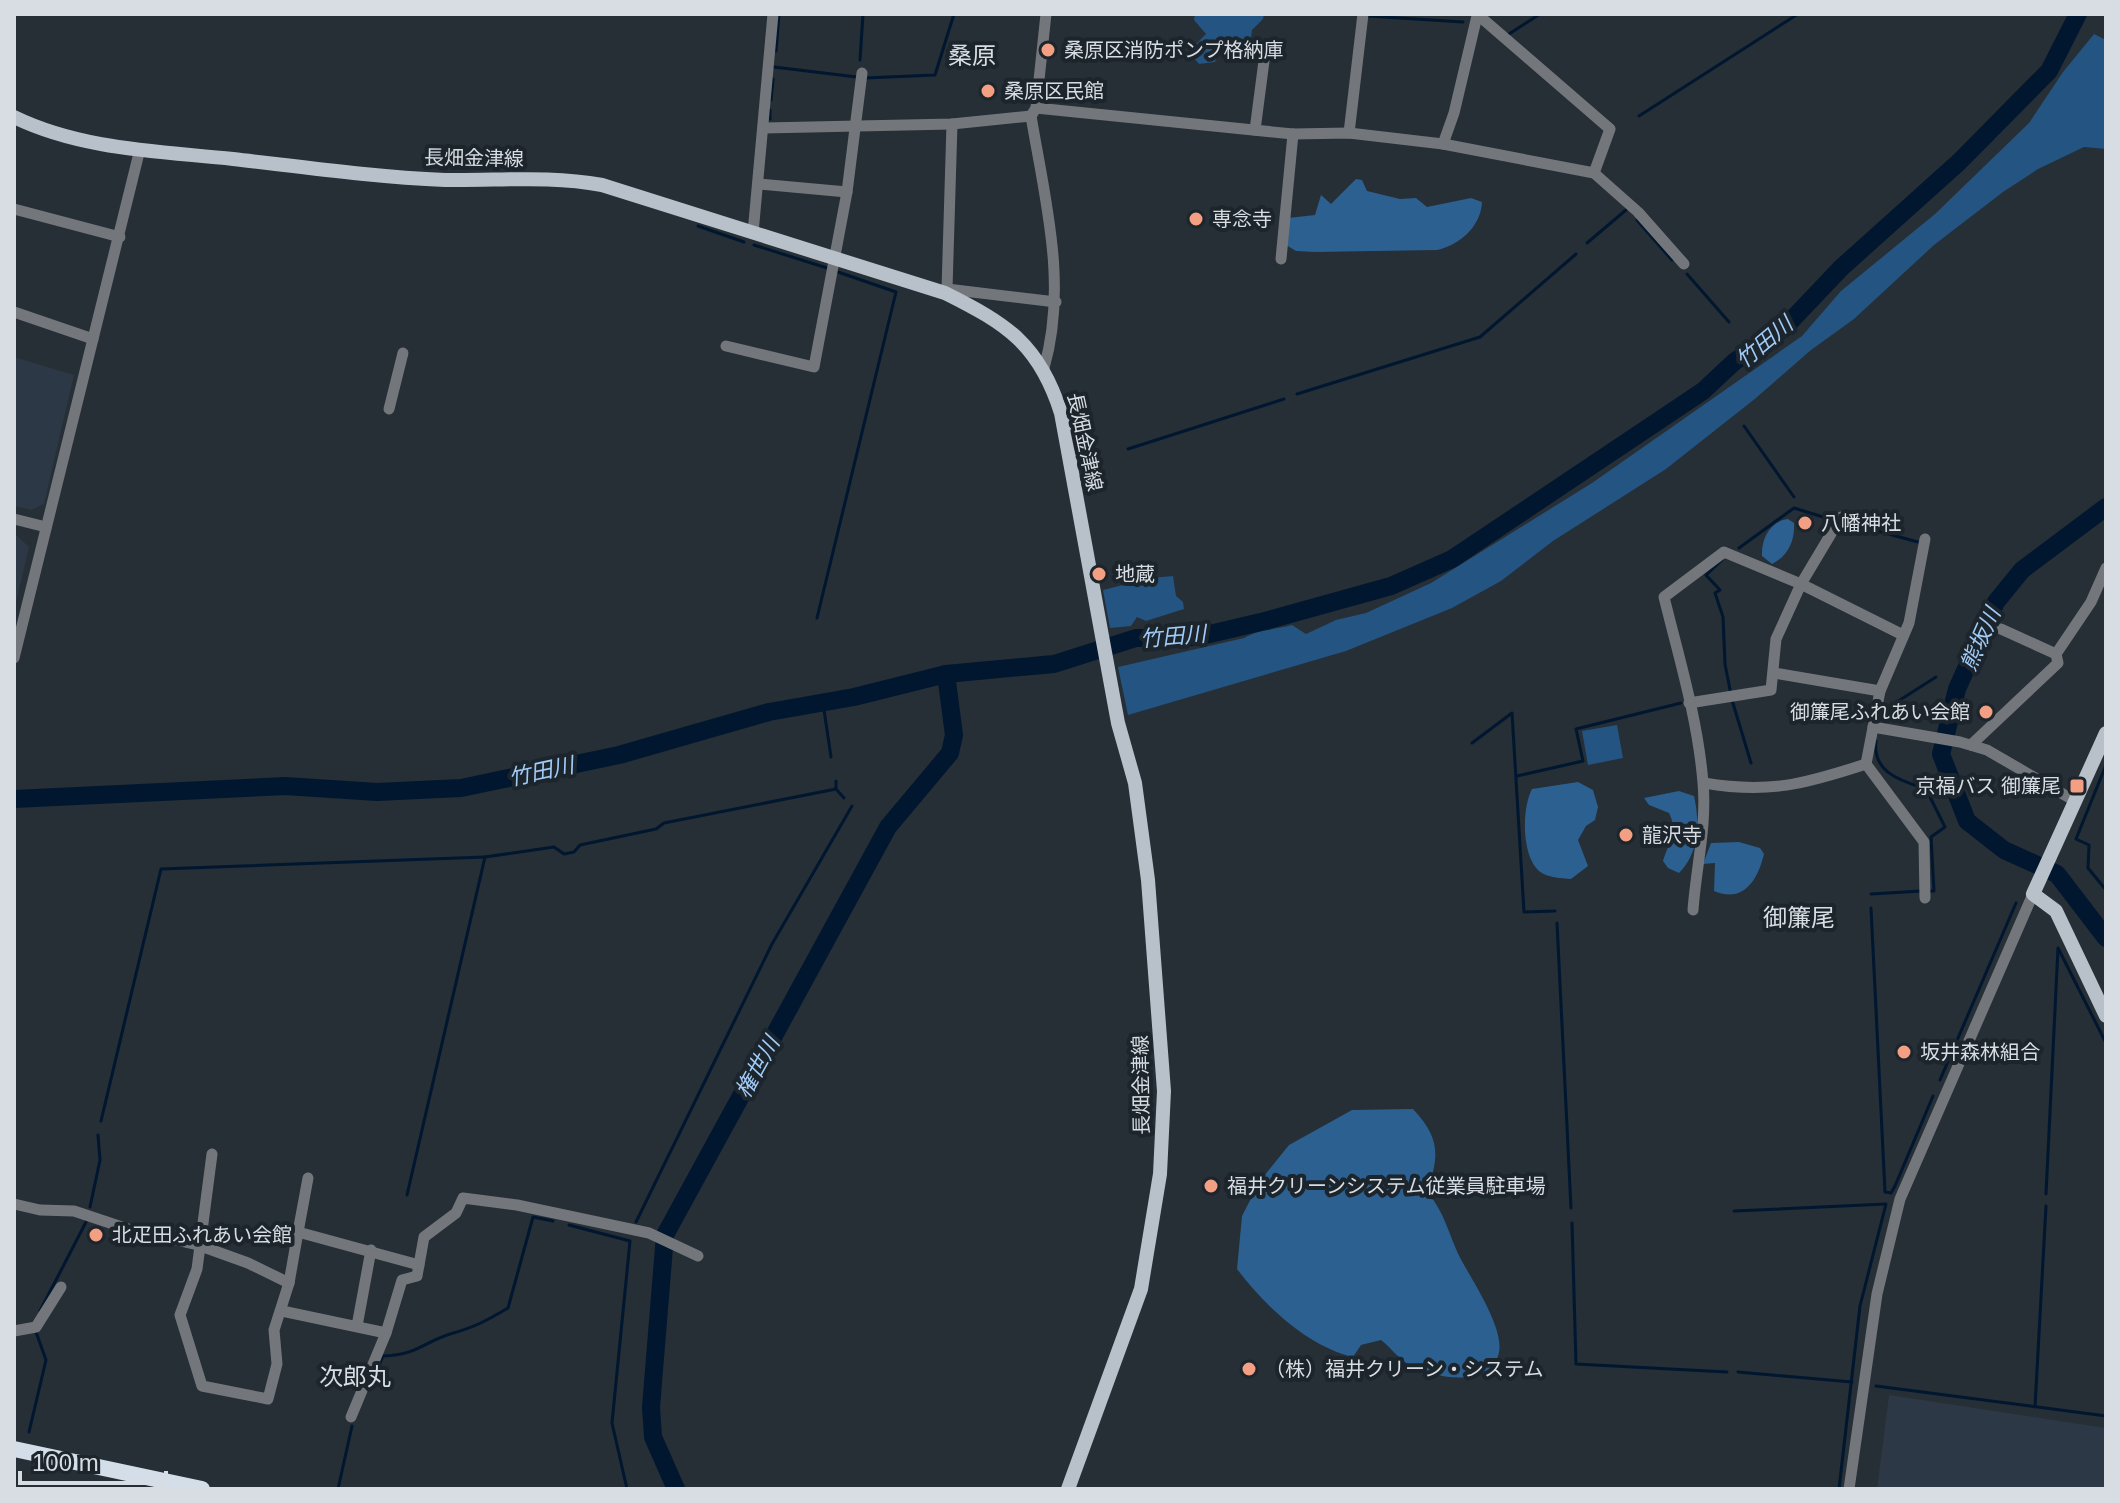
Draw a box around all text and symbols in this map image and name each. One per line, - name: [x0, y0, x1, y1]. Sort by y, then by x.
- place label: 桑原区消防ポンプ格納庫: [1064, 39, 1283, 61]
- marker: 桑原区消防ポンプ格納庫: [1039, 41, 1057, 59]
- district label: 桑原: [948, 42, 996, 69]
- place label: 桑原区民館: [1004, 80, 1104, 102]
- marker: 桑原区民館: [979, 82, 997, 100]
- street label: 長畑金津線: [424, 146, 524, 170]
- place label: 専念寺: [1212, 208, 1272, 230]
- marker: 専念寺: [1187, 210, 1205, 228]
- water label: 竹田川: [1731, 310, 1799, 373]
- street label: 長畑金津線: [1064, 391, 1106, 493]
- place label: 八幡神社: [1821, 512, 1901, 534]
- marker: 八幡神社: [1796, 514, 1814, 532]
- place label: 地蔵: [1115, 563, 1155, 585]
- marker: 地蔵: [1090, 565, 1108, 583]
- water label: 熊坂川: [1956, 602, 2006, 674]
- water label: 竹田川: [1139, 621, 1209, 652]
- place label: 御簾尾ふれあい会館: [1790, 701, 1970, 723]
- marker: 御簾尾ふれあい会館: [1977, 703, 1995, 721]
- water label: 竹田川: [506, 752, 578, 791]
- place label: 京福バス 御簾尾: [1915, 775, 2061, 797]
- marker: 京福バス 御簾尾: [2068, 777, 2086, 795]
- place label: 龍沢寺: [1642, 824, 1702, 846]
- marker: 龍沢寺: [1617, 826, 1635, 844]
- district label: 御簾尾: [1763, 904, 1835, 931]
- water label: 権世川: [731, 1031, 785, 1102]
- street label: 長畑金津線: [1129, 1035, 1153, 1135]
- place label: 坂井森林組合: [1920, 1041, 2040, 1063]
- marker: 坂井森林組合: [1895, 1043, 1913, 1061]
- place label: 福井クリーンシステム従業員駐車場: [1227, 1175, 1545, 1197]
- marker: 福井クリーンシステム従業員駐車場: [1202, 1177, 1220, 1195]
- place label: 北疋田ふれあい会館: [112, 1224, 292, 1246]
- marker: 北疋田ふれあい会館: [87, 1226, 105, 1244]
- place label: （株）福井クリーン・システム: [1265, 1358, 1543, 1380]
- marker: （株）福井クリーン・システム: [1240, 1360, 1258, 1378]
- district label: 次郎丸: [319, 1363, 391, 1390]
- scale bar: [20, 1435, 166, 1485]
- text: 100 m: [32, 1449, 99, 1476]

